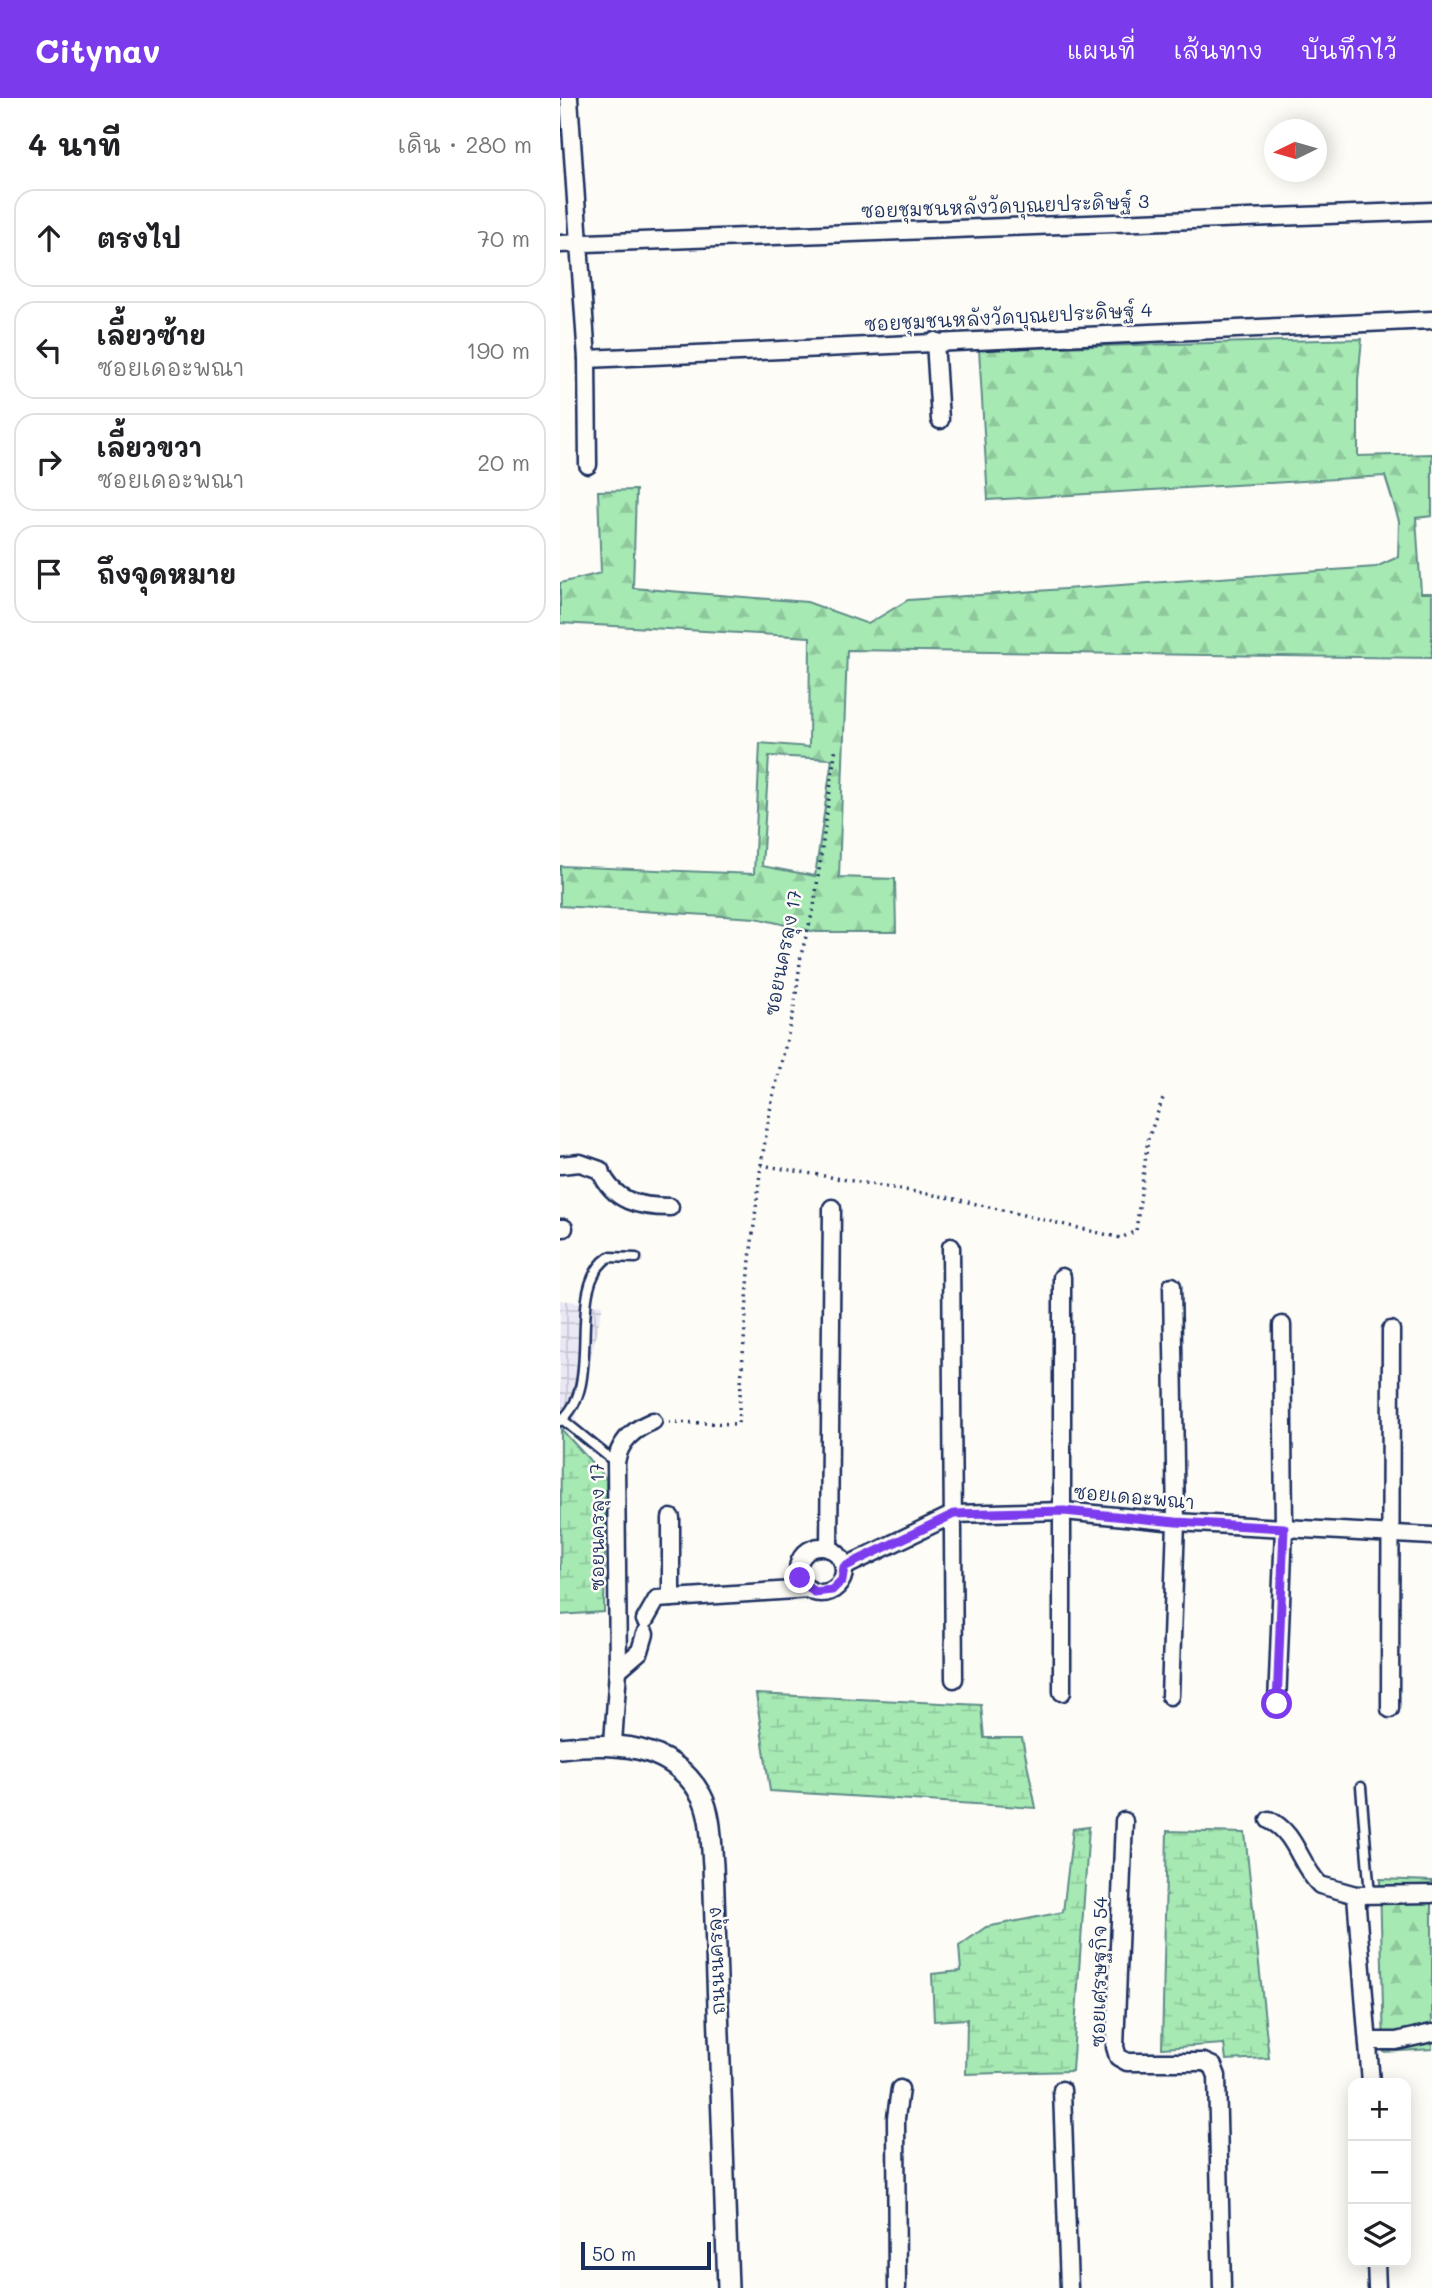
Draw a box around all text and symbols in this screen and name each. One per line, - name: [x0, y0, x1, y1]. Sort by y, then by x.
- text: Citynav: [35, 28, 160, 71]
- text: แผนที่: [1067, 34, 1136, 65]
- text: เส้นทาง: [1174, 34, 1263, 65]
- text: บันทึกไว้: [1301, 34, 1397, 65]
- north arrow: [1264, 119, 1327, 182]
- text: 4 นาที: [28, 124, 121, 164]
- text: เดิน · 280 m: [398, 129, 532, 159]
- street label: ซอยชุมชนหลังวัดบุณยประดิษฐ์ 3: [860, 188, 1150, 225]
- icon: ahead: [30, 219, 68, 257]
- text: ตรงไป: [97, 221, 181, 255]
- text: 70 m: [477, 223, 530, 253]
- street label: ซอยชุมชนหลังวัดบุณยประดิษฐ์ 4: [863, 296, 1153, 339]
- text: เลี้ยวซ้าย: [97, 318, 206, 352]
- icon: left: [30, 331, 68, 369]
- text: 190 m: [466, 335, 530, 365]
- text: ซอยเดอะพณา: [97, 352, 245, 382]
- text: เลี้ยวขวา: [97, 430, 202, 464]
- icon: right: [30, 443, 68, 481]
- text: 20 m: [477, 447, 530, 477]
- text: ซอยเดอะพณา: [97, 464, 245, 494]
- icon: arrive: [30, 555, 68, 593]
- text: ถึงจุดหมาย: [97, 557, 236, 591]
- street label: ซอยนครลุง 17: [758, 888, 809, 1018]
- street label: ซอยนครลุง 17: [584, 1463, 611, 1591]
- street label: ซอยเดอะพณา: [1072, 1479, 1196, 1514]
- route end: [784, 1562, 815, 1593]
- route start: [1261, 1688, 1292, 1719]
- street label: ซอยเศรษฐกิจ 54: [1085, 1896, 1113, 2048]
- street label: ถนนนครลุง: [701, 1906, 732, 2016]
- map controls: [1348, 2078, 1411, 2267]
- button: +: [1348, 2078, 1411, 2141]
- button: −: [1348, 2141, 1411, 2204]
- button: layers: [1348, 2204, 1411, 2267]
- scale bar: [581, 2239, 710, 2271]
- text: 50 m: [592, 2241, 636, 2266]

